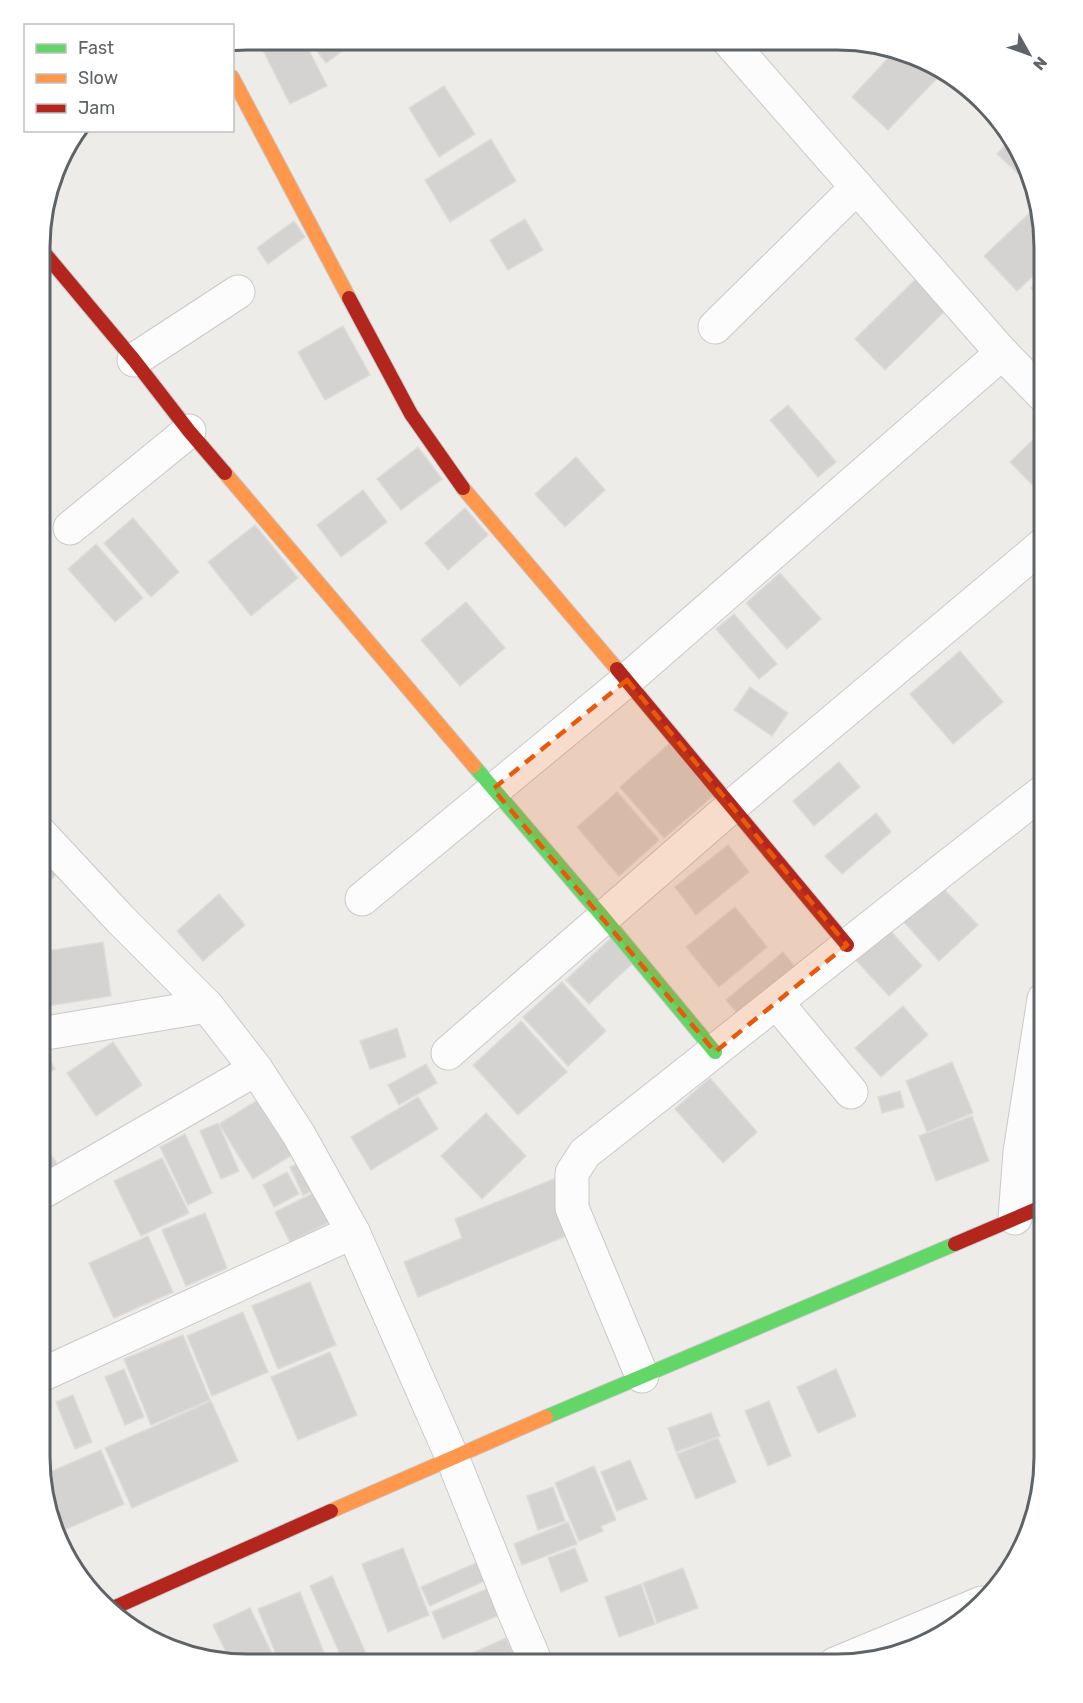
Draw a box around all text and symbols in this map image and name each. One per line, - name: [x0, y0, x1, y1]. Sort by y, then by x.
- legend: [24, 24, 234, 132]
- north arrow: [999, 24, 1059, 84]
- text: Fast: [78, 37, 114, 59]
- text: N: [1029, 53, 1051, 74]
- text: Slow: [78, 67, 118, 89]
- text: Jam: [78, 97, 115, 119]

